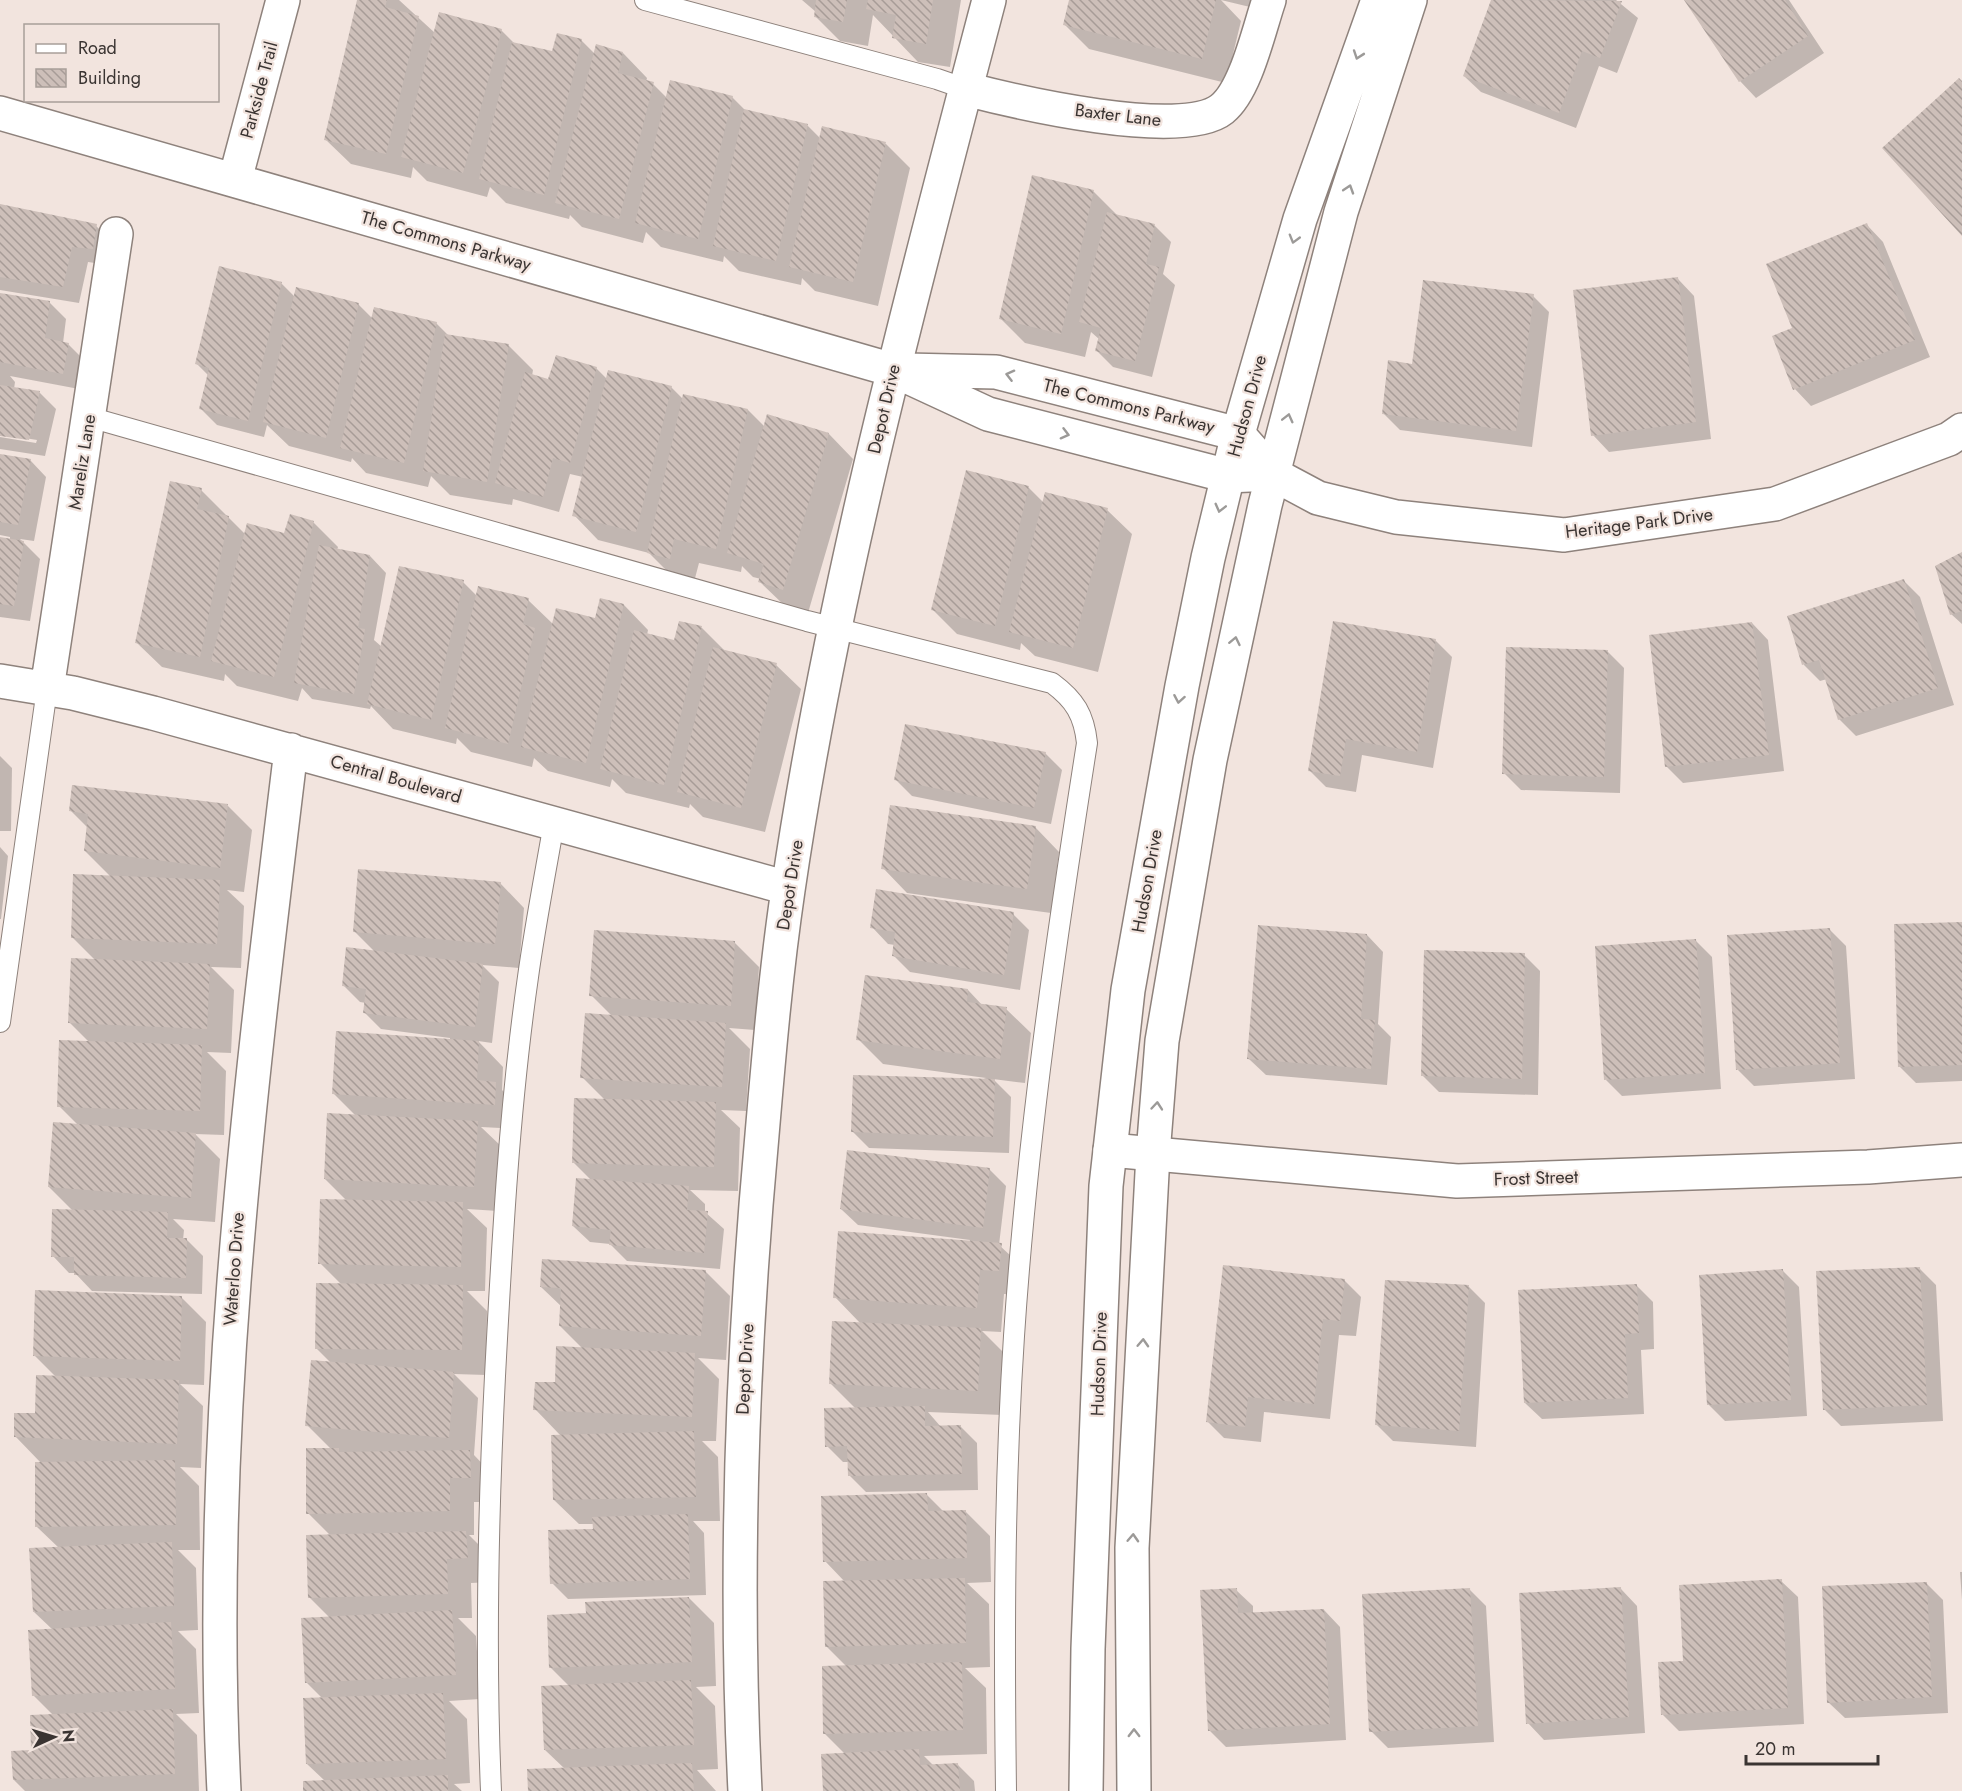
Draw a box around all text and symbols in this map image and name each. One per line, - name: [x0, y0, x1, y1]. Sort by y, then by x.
- legend: [24, 24, 219, 102]
- text: Road: [78, 35, 117, 61]
- street label: Parkside Trail: [234, 39, 284, 141]
- one-way arrow: [1353, 49, 1366, 60]
- text: Building: [78, 65, 141, 91]
- street label: Baxter Lane: [1073, 97, 1163, 133]
- one-way arrow: [1342, 184, 1354, 195]
- street label: The Commons Parkway: [358, 204, 534, 278]
- one-way arrow: [1289, 234, 1302, 244]
- street label: Hudson Drive: [1221, 352, 1273, 460]
- street label: Depot Drive: [861, 362, 907, 456]
- one-way arrow: [1005, 370, 1016, 382]
- street label: The Commons Parkway: [1041, 372, 1217, 440]
- street label: Mareliz Lane: [62, 412, 102, 512]
- one-way arrow: [1281, 413, 1293, 423]
- one-way arrow: [1060, 426, 1070, 439]
- street label: Heritage Park Drive: [1564, 501, 1714, 545]
- one-way arrow: [1215, 503, 1228, 513]
- one-way arrow: [1228, 637, 1241, 647]
- one-way arrow: [1174, 694, 1186, 704]
- street label: Central Boulevard: [327, 748, 465, 810]
- street label: Hudson Drive: [1125, 827, 1169, 935]
- street label: Depot Drive: [770, 838, 810, 932]
- one-way arrow: [1150, 1102, 1163, 1111]
- street label: Frost Street: [1493, 1164, 1579, 1192]
- street label: Waterloo Drive: [217, 1211, 251, 1327]
- street label: Hudson Drive: [1084, 1311, 1114, 1417]
- street label: Depot Drive: [730, 1323, 760, 1415]
- one-way arrow: [1137, 1338, 1150, 1347]
- one-way arrow: [1126, 1533, 1139, 1542]
- north arrow: [24, 1707, 84, 1767]
- one-way arrow: [1128, 1728, 1140, 1737]
- scale bar: [1746, 1728, 1878, 1766]
- text: N: [57, 1729, 80, 1743]
- text: 20 m: [1755, 1736, 1795, 1762]

